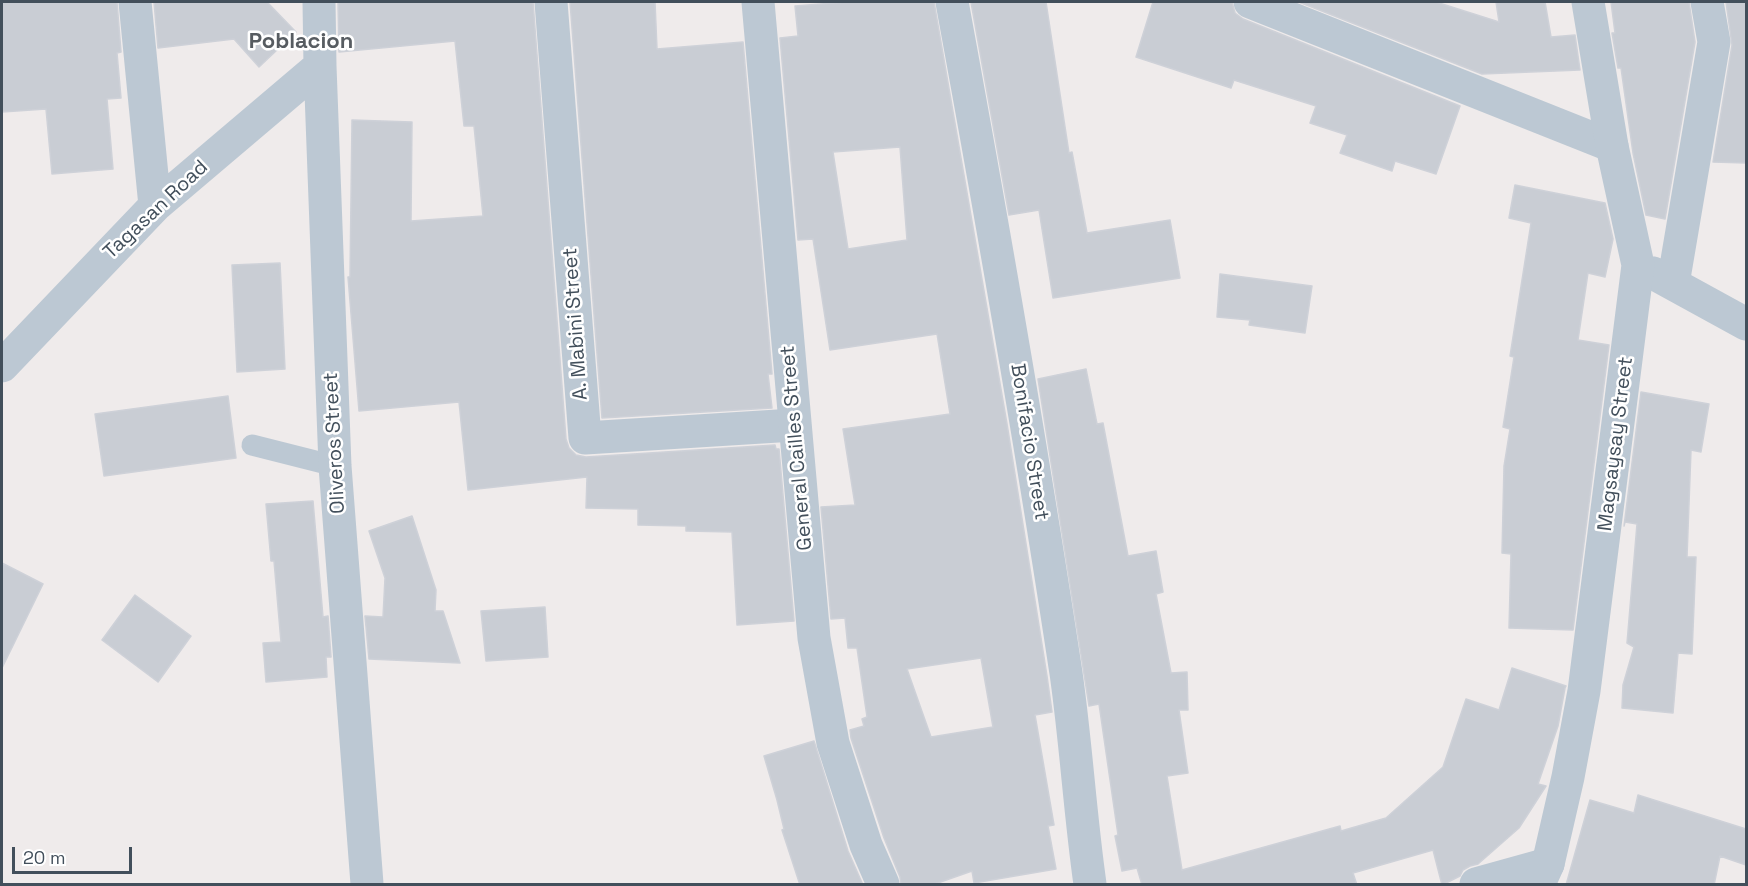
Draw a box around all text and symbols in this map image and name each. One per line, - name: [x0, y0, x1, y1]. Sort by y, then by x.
- district label: Poblacion: [249, 29, 353, 55]
- street label: Tagasan Road: [99, 156, 213, 264]
- street label: A. Mabini Street: [559, 247, 593, 401]
- street label: General Cailles Street: [776, 345, 818, 551]
- street label: Magsaysay Street: [1593, 355, 1639, 533]
- street label: Bonifacio Street: [1005, 362, 1053, 522]
- street label: Oliveros Street: [319, 372, 351, 514]
- scale bar: [15, 835, 135, 873]
- text: 20 m: [23, 846, 66, 869]

